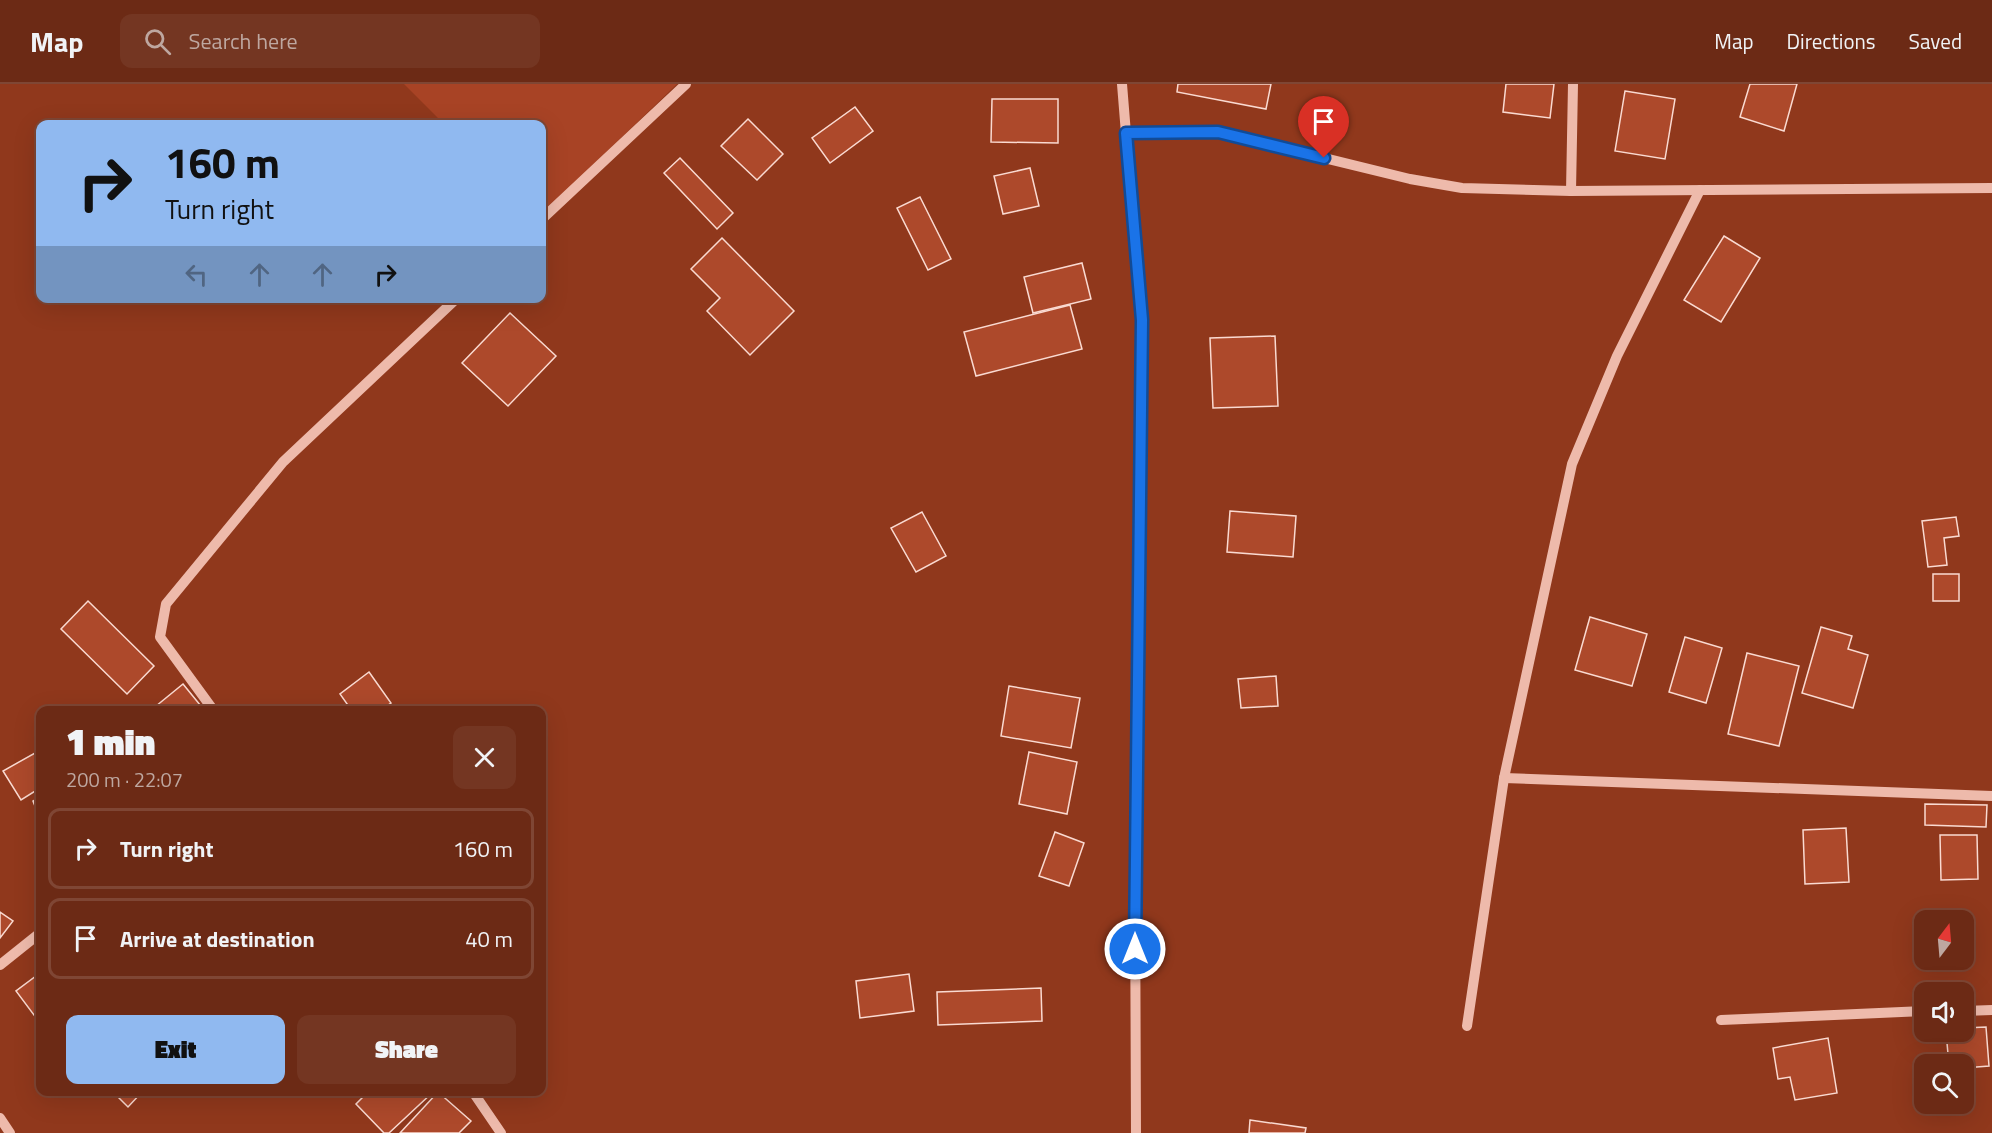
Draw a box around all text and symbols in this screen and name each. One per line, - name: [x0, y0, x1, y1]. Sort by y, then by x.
- search box: [120, 14, 540, 68]
- text: Map: [30, 20, 84, 63]
- text: Search here: [189, 24, 298, 58]
- icon: search: [141, 25, 174, 58]
- text: Map: [1714, 25, 1754, 57]
- text: Directions: [1787, 25, 1876, 57]
- text: Saved: [1909, 25, 1962, 57]
- pin: [1298, 96, 1349, 158]
- icon: arrive: [1307, 105, 1340, 138]
- text: 160 m: [165, 130, 280, 194]
- icon: right: [66, 144, 144, 222]
- text: Turn right: [165, 188, 274, 229]
- icon: left: [180, 258, 213, 291]
- icon: ahead: [243, 258, 276, 291]
- icon: ahead: [306, 258, 339, 291]
- icon: right: [369, 258, 402, 291]
- text: 1 min: [66, 714, 155, 769]
- button: close: [453, 726, 516, 789]
- text: 200 m · 22:07: [66, 764, 183, 795]
- icon: right: [69, 832, 102, 865]
- text: Turn right: [120, 832, 214, 866]
- text: 160 m: [453, 832, 513, 866]
- north arrow: [1914, 910, 1974, 970]
- map controls: [1914, 910, 1974, 1114]
- position arrow: [1103, 917, 1167, 981]
- icon: arrive: [69, 922, 102, 955]
- text: Arrive at destination: [120, 922, 315, 956]
- text: 40 m: [465, 922, 513, 956]
- button: sound: [1914, 982, 1974, 1042]
- button: Exit: [66, 1015, 285, 1084]
- button: Share: [297, 1015, 516, 1084]
- button: search: [1914, 1054, 1974, 1114]

